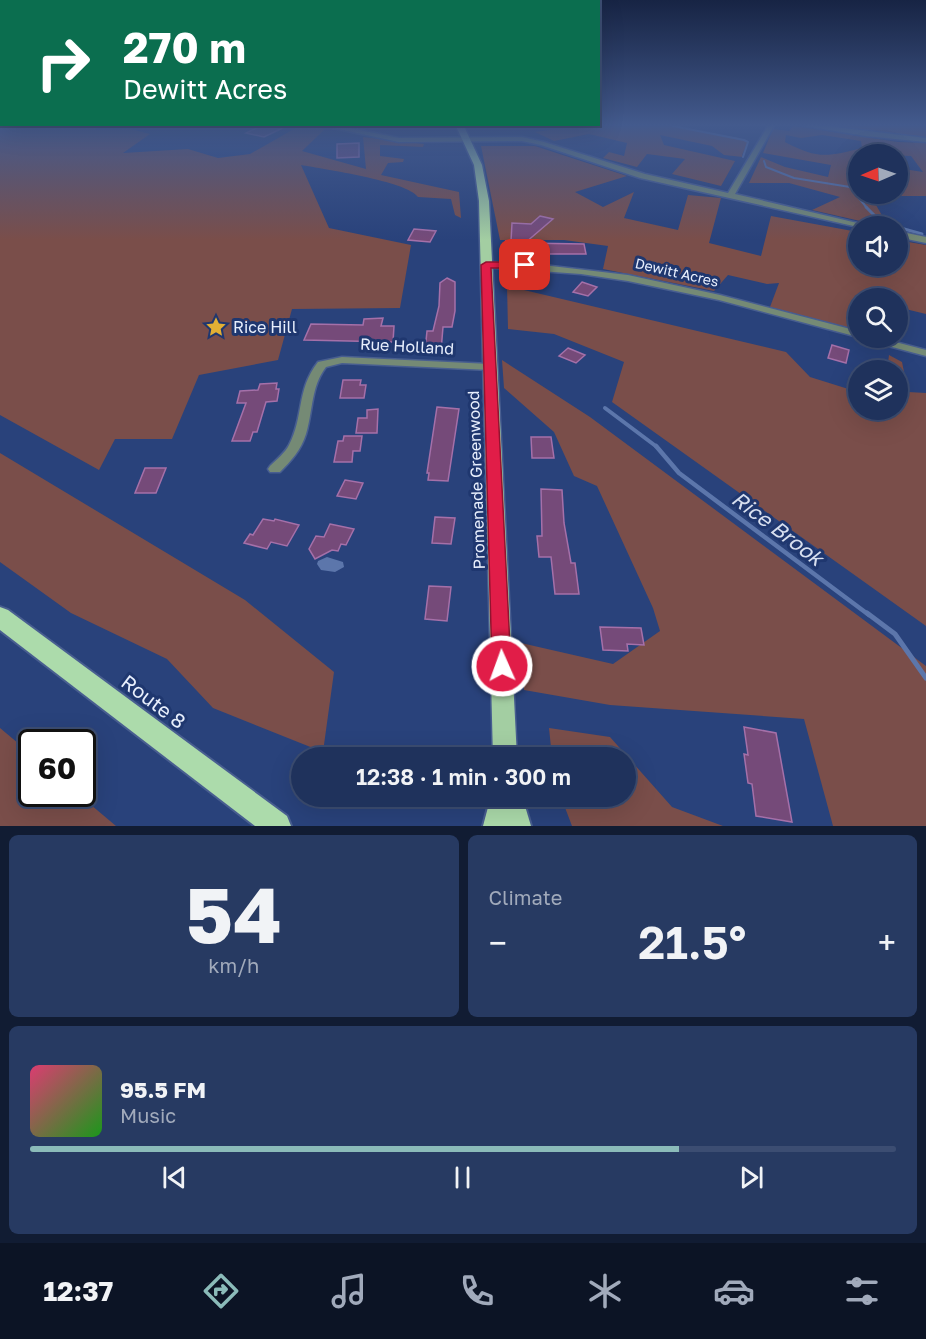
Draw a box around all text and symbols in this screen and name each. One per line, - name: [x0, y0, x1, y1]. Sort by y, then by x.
- text: 270 m: [123, 22, 246, 72]
- icon: right: [24, 24, 102, 102]
- text: Dewitt Acres: [123, 73, 287, 105]
- north arrow: [848, 144, 908, 204]
- map controls: [848, 144, 908, 420]
- button: sound: [848, 216, 908, 276]
- pin: [499, 239, 550, 290]
- icon: arrive: [508, 248, 541, 281]
- street label: Dewitt Acres: [634, 254, 720, 290]
- button: search: [848, 288, 908, 348]
- place icon: Rice Hill: [204, 315, 228, 339]
- place label: Rice Hill: [233, 317, 297, 337]
- street label: Rue Holland: [359, 334, 455, 358]
- button: layers: [848, 360, 908, 420]
- street label: Promenade Greenwood: [463, 390, 489, 570]
- water label: Rice Brook: [727, 485, 831, 572]
- position arrow: [470, 634, 534, 698]
- street label: Route 8: [117, 669, 191, 733]
- speed limit sign: 60: [18, 729, 96, 807]
- text: 12:38 · 1 min · 300 m: [356, 763, 571, 790]
- text: 54: [186, 867, 282, 960]
- text: Climate: [489, 885, 562, 909]
- text: 21.5°: [638, 915, 746, 969]
- text: −: [489, 923, 507, 962]
- text: +: [878, 923, 896, 962]
- text: km/h: [208, 953, 259, 977]
- text: 95.5 FM: [120, 1076, 206, 1103]
- text: Music: [120, 1103, 176, 1127]
- icon: previous: [158, 1161, 191, 1194]
- icon: pause: [446, 1161, 479, 1194]
- icon: next: [735, 1161, 768, 1194]
- icon: directions: [200, 1270, 242, 1312]
- icon: music: [328, 1270, 370, 1312]
- icon: phone: [456, 1270, 498, 1312]
- icon: climate: [584, 1270, 626, 1312]
- icon: car: [713, 1270, 755, 1312]
- icon: filters: [841, 1270, 883, 1312]
- text: 12:37: [43, 1275, 113, 1307]

